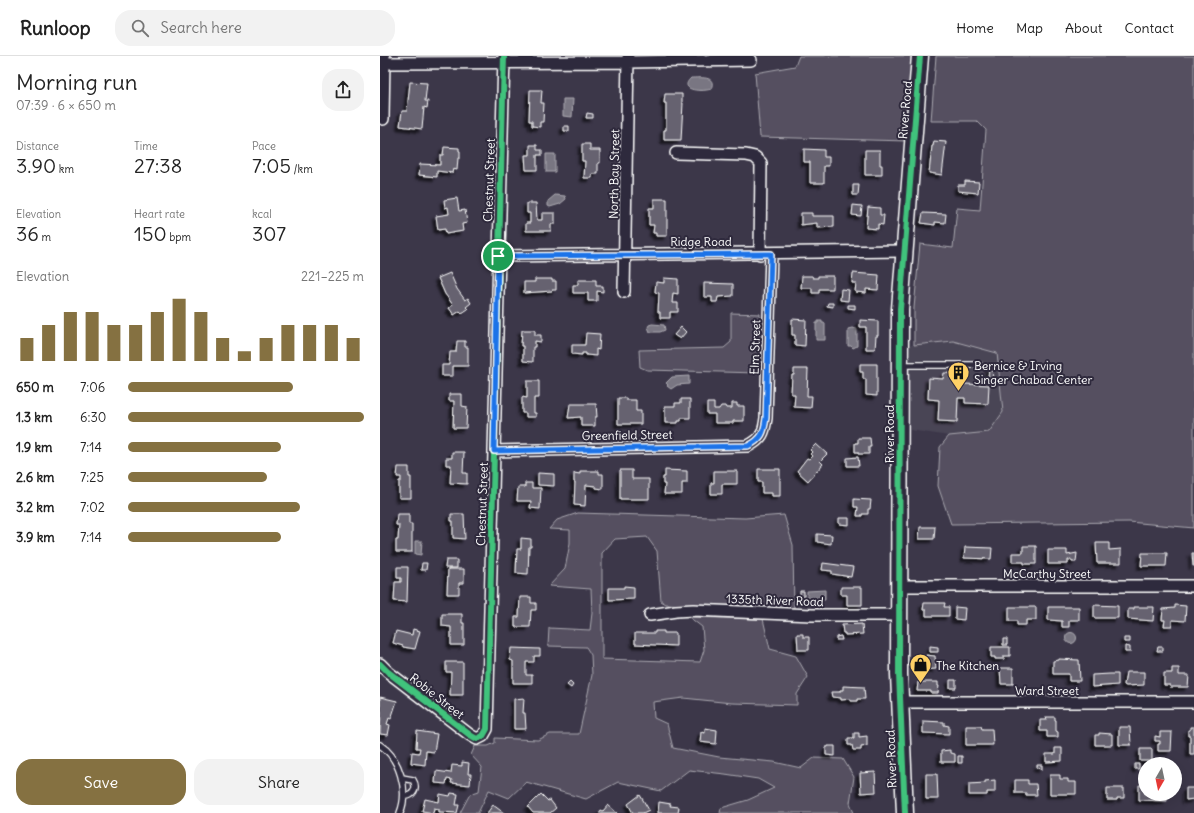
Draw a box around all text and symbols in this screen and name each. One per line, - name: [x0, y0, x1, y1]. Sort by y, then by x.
- search box: [115, 10, 395, 46]
- text: Runloop: [20, 16, 91, 40]
- icon: search: [129, 17, 151, 39]
- text: Search here: [161, 18, 242, 37]
- text: Home: [956, 19, 994, 37]
- text: Map: [1016, 19, 1043, 37]
- text: About: [1065, 19, 1103, 37]
- text: Contact: [1125, 19, 1174, 37]
- text: Morning run: [16, 68, 138, 96]
- button: share: [322, 69, 364, 111]
- street label: River Road: [895, 80, 915, 140]
- text: 07:39 · 6 × 650 m: [16, 97, 116, 114]
- street label: North Bay Street: [606, 129, 622, 219]
- street label: Chestnut Street: [480, 138, 498, 222]
- text: Distance: [16, 139, 59, 153]
- text: Time: [134, 139, 158, 153]
- text: Pace: [252, 139, 276, 153]
- text: 3.90: [16, 153, 56, 178]
- text: 27:38: [134, 153, 182, 178]
- text: 7:05: [252, 153, 291, 178]
- text: km: [56, 162, 74, 176]
- text: /km: [291, 162, 313, 176]
- text: Elevation: [16, 207, 61, 221]
- text: Heart rate: [134, 207, 185, 221]
- text: kcal: [252, 207, 272, 221]
- text: 36: [16, 221, 39, 246]
- text: 150: [134, 221, 167, 246]
- text: 307: [252, 221, 286, 246]
- text: m: [39, 230, 51, 244]
- text: bpm: [167, 230, 191, 244]
- street label: Ridge Road: [670, 234, 732, 249]
- pin: [481, 239, 515, 273]
- icon: arrive: [487, 245, 509, 267]
- text: Elevation: [16, 268, 69, 285]
- text: 221–225 m: [301, 268, 364, 285]
- street label: Elm Street: [747, 319, 763, 375]
- place label: Bernice & Irving Singer Chabad Center: [974, 358, 1093, 387]
- building icon: Bernice & Irving Singer Chabad Center: [945, 359, 971, 392]
- text: 650 m: [16, 379, 54, 396]
- text: 7:06: [80, 379, 105, 396]
- street label: River Road: [882, 405, 897, 463]
- text: 1.3 km: [16, 409, 52, 426]
- text: 6:30: [80, 409, 106, 426]
- street label: Greenfield Street: [582, 427, 672, 443]
- text: 1.9 km: [16, 439, 52, 456]
- text: 7:14: [80, 439, 102, 456]
- street label: Chestnut Street: [473, 462, 491, 546]
- text: 2.6 km: [16, 469, 54, 486]
- text: 7:25: [80, 469, 104, 486]
- text: 3.2 km: [16, 499, 54, 516]
- text: 7:02: [80, 499, 105, 516]
- text: 3.9 km: [16, 529, 55, 546]
- text: 7:14: [80, 529, 102, 546]
- street label: McCarthy Street: [1003, 566, 1091, 581]
- street label: 1335th River Road: [726, 591, 824, 609]
- shop icon: The Kitchen: [907, 652, 933, 685]
- place label: The Kitchen: [936, 658, 999, 673]
- street label: Robie Street: [407, 670, 467, 722]
- street label: Ward Street: [1015, 683, 1079, 698]
- street label: River Road: [882, 729, 900, 789]
- north arrow: [1138, 757, 1182, 801]
- map controls: [1138, 757, 1182, 801]
- button: Save: [16, 759, 186, 805]
- button: Share: [194, 759, 364, 805]

